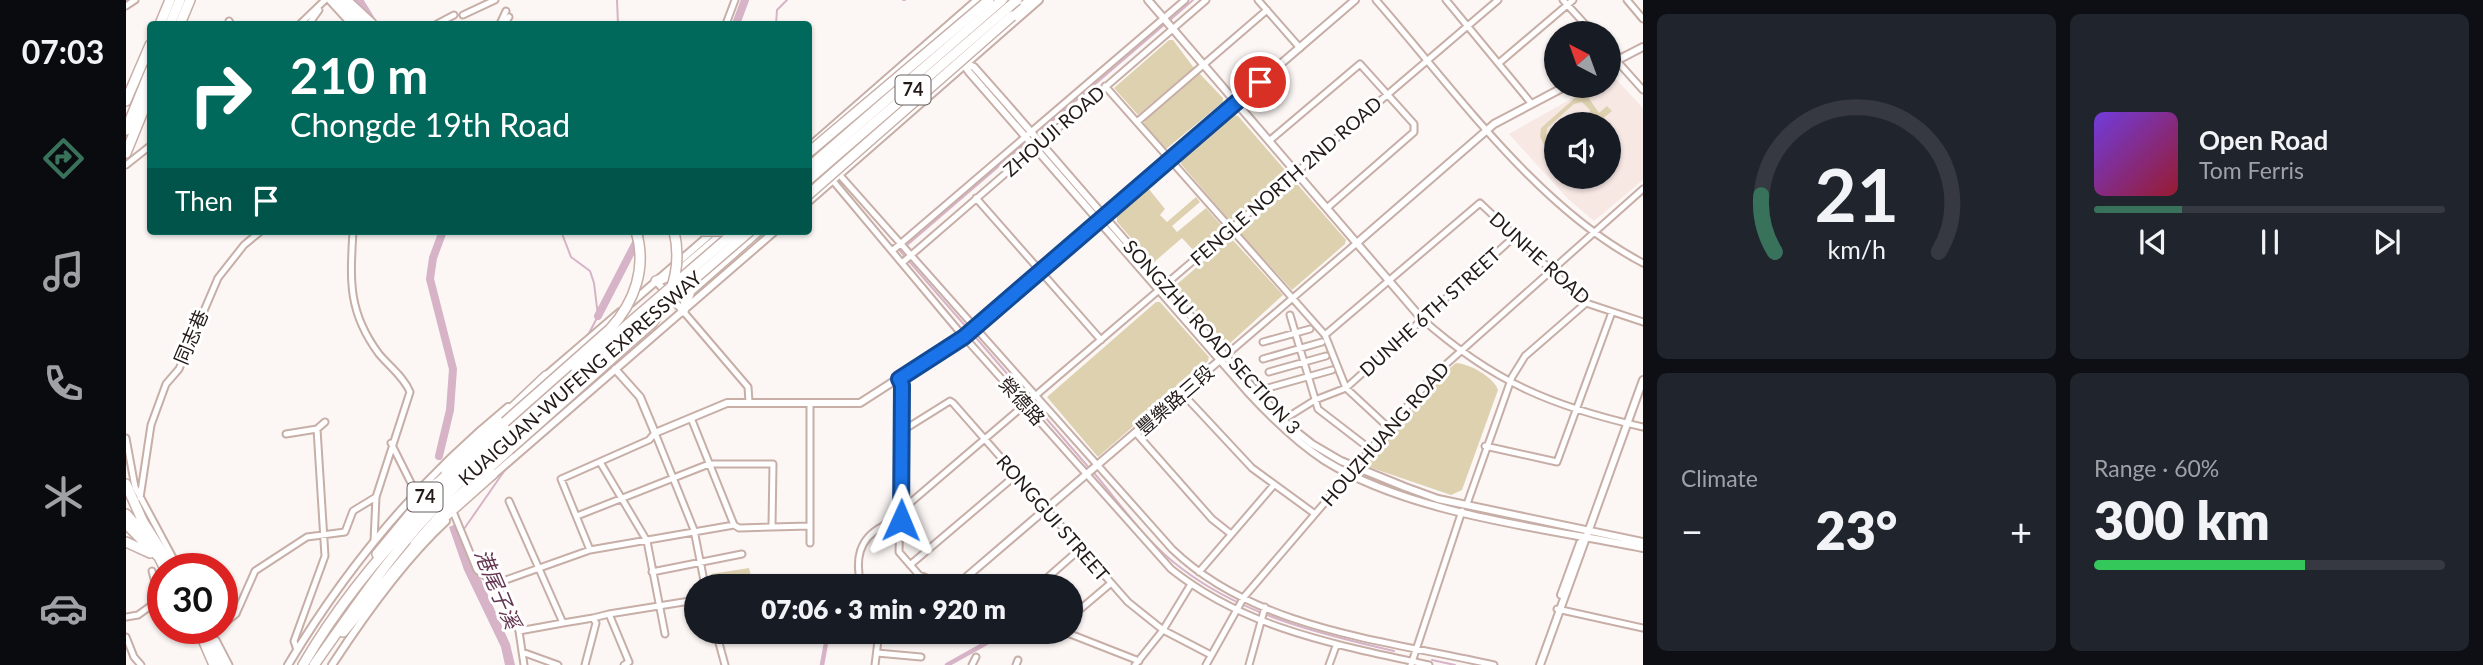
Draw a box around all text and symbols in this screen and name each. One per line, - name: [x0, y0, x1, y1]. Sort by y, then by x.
- north arrow: [1544, 21, 1620, 98]
- map controls: [1544, 21, 1621, 189]
- text: 07:03: [22, 32, 104, 71]
- text: 210 m: [290, 46, 428, 104]
- icon: right: [175, 49, 266, 140]
- pin: [1230, 52, 1290, 112]
- icon: arrive: [1241, 63, 1279, 101]
- road number: 74: [896, 76, 930, 104]
- street label: ZHOUJI ROAD: [998, 80, 1109, 181]
- street label: FENGLE NORTH 2ND ROAD: [1185, 91, 1386, 270]
- text: Chongde 19th Road: [290, 105, 570, 144]
- button: sound: [1544, 112, 1621, 189]
- text: Open Road: [2199, 124, 2328, 156]
- icon: directions: [39, 134, 88, 183]
- text: 21: [1814, 151, 1899, 239]
- text: Tom Ferris: [2199, 156, 2304, 184]
- icon: arrive: [247, 182, 285, 220]
- text: Then: [175, 185, 233, 217]
- street label: DUNHE ROAD: [1485, 207, 1595, 309]
- icon: previous: [2134, 223, 2172, 261]
- icon: pause: [2251, 223, 2289, 261]
- icon: next: [2368, 223, 2406, 261]
- text: km/h: [1827, 234, 1886, 264]
- street label: SONGZHU ROAD SECTION 3: [1119, 235, 1306, 438]
- street label: DUNHE 6TH STREET: [1355, 242, 1505, 381]
- icon: music: [39, 247, 88, 296]
- street label: KUAIGUAN-WUFENG EXPRESSWAY: [453, 265, 706, 490]
- street label: 同志巷: [169, 306, 212, 368]
- street label: HOUZHUANG ROAD: [1316, 357, 1453, 510]
- icon: phone: [39, 359, 88, 408]
- street label: 豐樂路三段: [1131, 360, 1218, 439]
- street label: 榮德路: [995, 372, 1050, 430]
- street label: RONGGUI STREET: [992, 450, 1115, 586]
- text: Range · 60%: [2094, 454, 2219, 482]
- text: Climate: [1681, 464, 1758, 492]
- icon: climate: [39, 472, 88, 521]
- road number: 74: [408, 482, 442, 512]
- position arrow: [864, 483, 938, 557]
- text: 300 km: [2094, 489, 2270, 551]
- text: 23°: [1816, 499, 1897, 561]
- text: −: [1681, 508, 1703, 554]
- text: +: [2010, 508, 2032, 554]
- water label: 港尾子溪: [470, 545, 527, 635]
- speed limit sign: 30: [147, 553, 238, 644]
- icon: car: [39, 584, 88, 633]
- text: 07:06 · 3 min · 920 m: [761, 593, 1006, 625]

